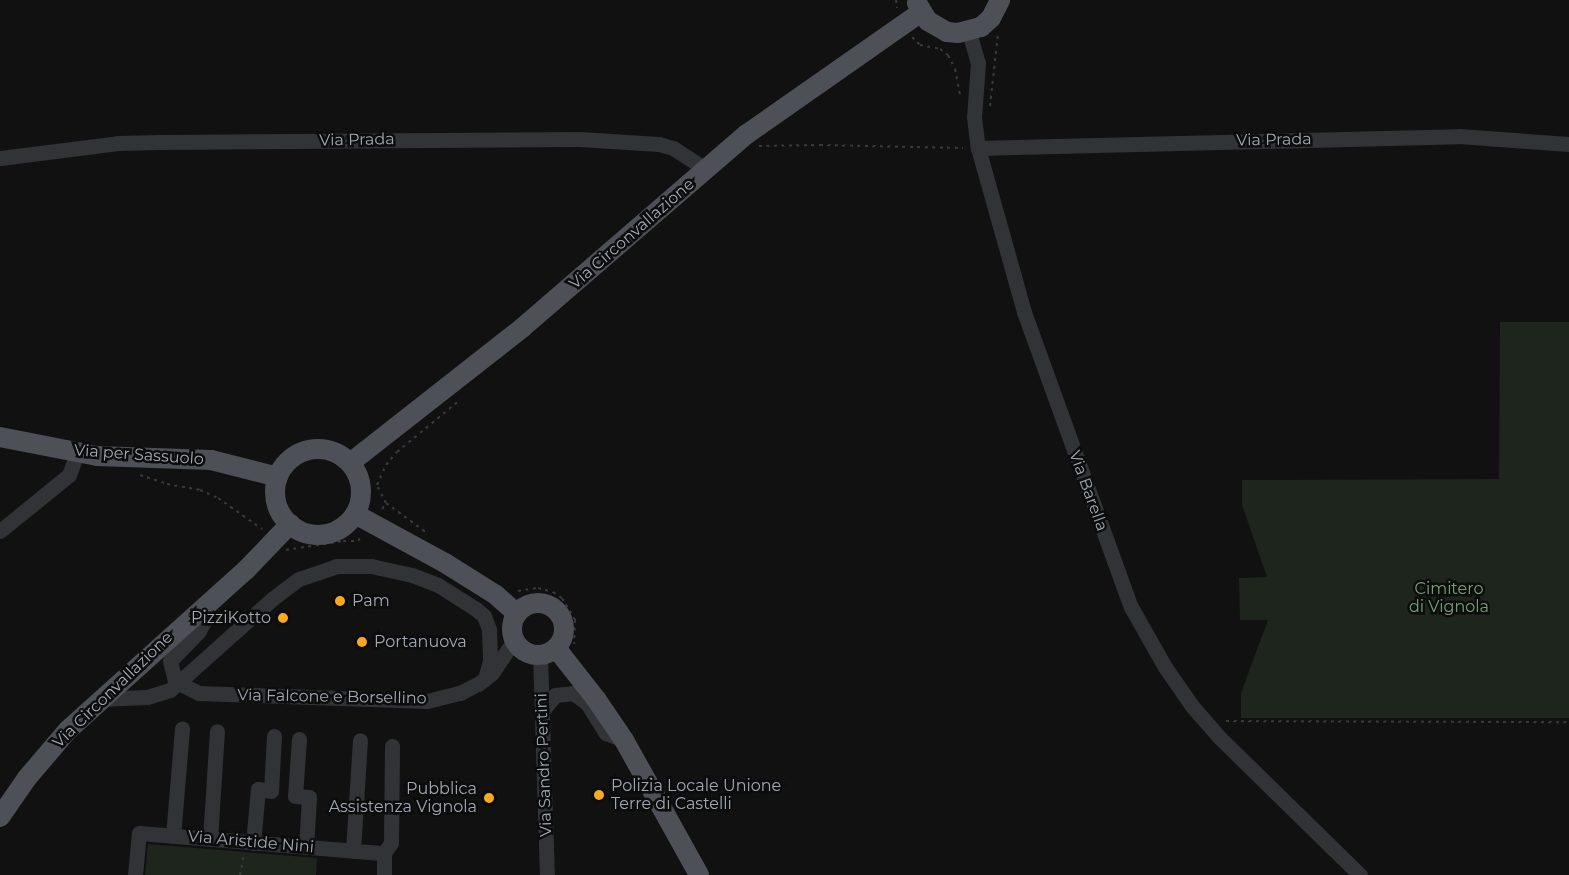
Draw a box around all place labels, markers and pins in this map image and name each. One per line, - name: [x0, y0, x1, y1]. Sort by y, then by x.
- place label: Pam: [352, 591, 390, 611]
- marker: Pam: [333, 594, 347, 608]
- place label: PizziKotto: [191, 608, 271, 628]
- marker: PizziKotto: [276, 611, 290, 625]
- place label: Portanuova: [374, 632, 467, 652]
- marker: Portanuova: [355, 635, 369, 649]
- place label: Polizia Locale Unione Terre di Castelli: [611, 776, 781, 814]
- place label: Pubblica Assistenza Vignola: [329, 779, 477, 817]
- marker: Polizia Locale Unione Terre di Castelli: [592, 788, 606, 802]
- marker: Pubblica Assistenza Vignola: [482, 791, 496, 805]

